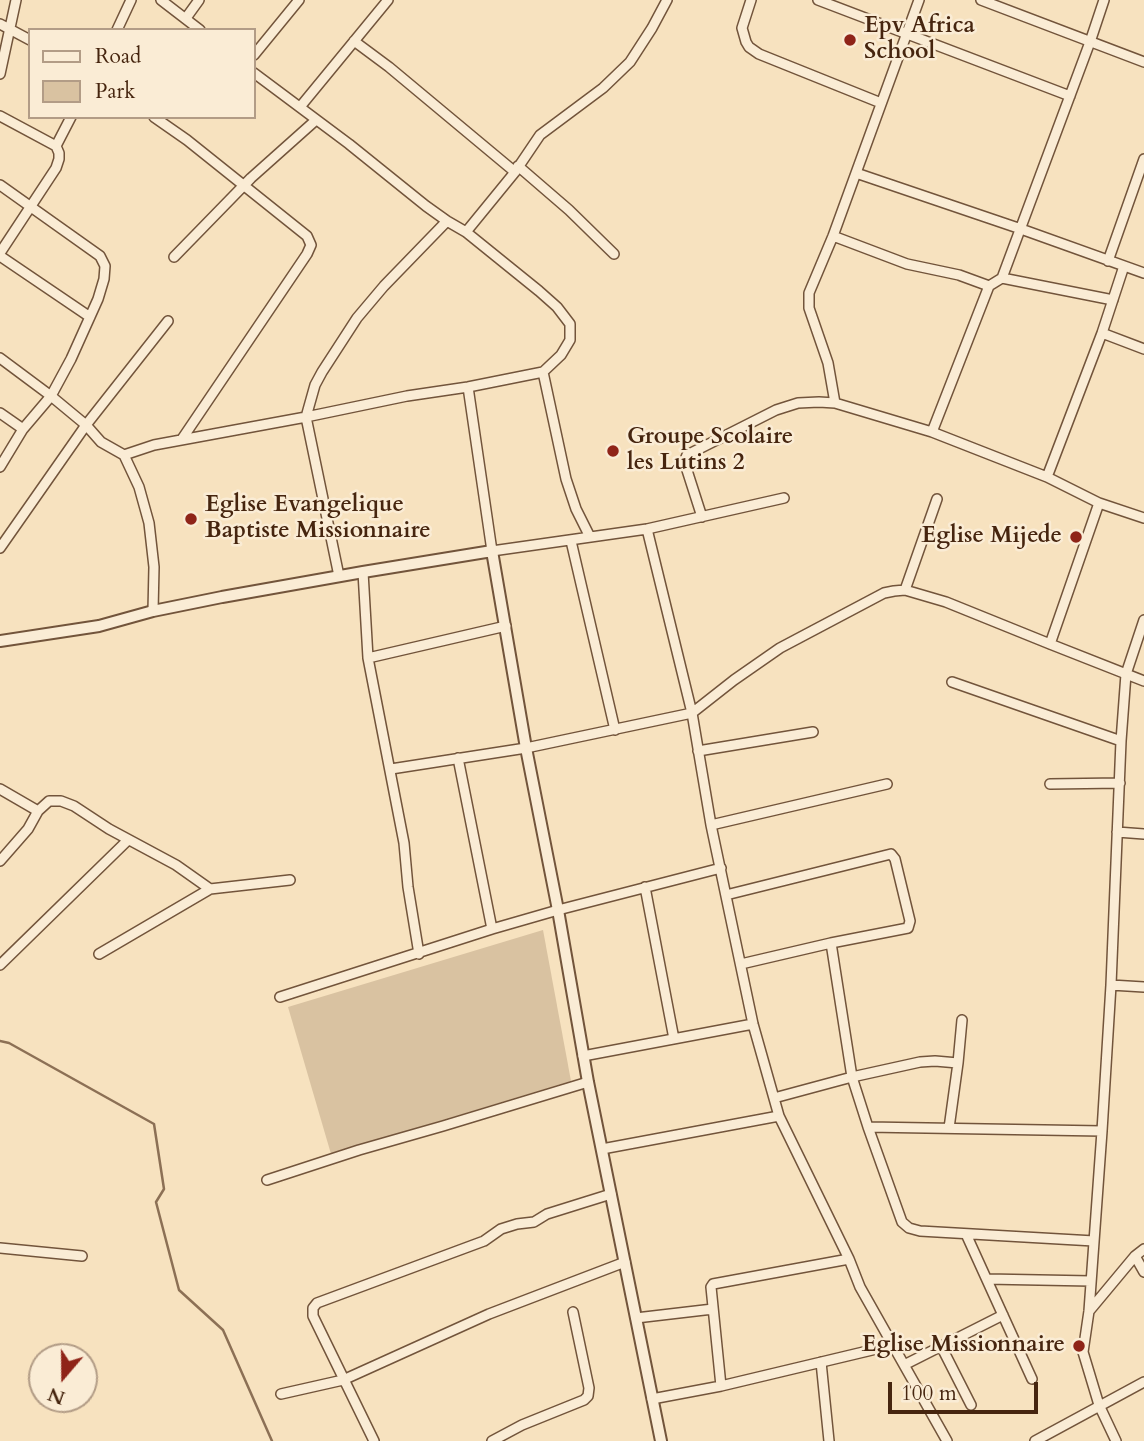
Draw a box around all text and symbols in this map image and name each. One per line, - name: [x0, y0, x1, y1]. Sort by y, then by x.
- place label: Epv Africa School: [864, 13, 975, 67]
- legend: [28, 28, 256, 119]
- marker: Epv Africa School: [842, 32, 858, 48]
- text: Road: [95, 42, 141, 71]
- text: Park: [95, 77, 135, 106]
- place label: Groupe Scolaire les Lutins 2: [627, 424, 793, 478]
- marker: Groupe Scolaire les Lutins 2: [605, 443, 621, 459]
- place label: Eglise Evangelique Baptiste Missionnaire: [205, 492, 431, 546]
- marker: Eglise Evangelique Baptiste Missionnaire: [183, 511, 199, 527]
- place label: Eglise Mijede: [922, 523, 1062, 551]
- marker: Eglise Mijede: [1068, 529, 1084, 545]
- place label: Eglise Missionnaire: [862, 1332, 1065, 1360]
- marker: Eglise Missionnaire: [1071, 1338, 1087, 1354]
- north arrow: [28, 1343, 98, 1413]
- scale bar: [892, 1368, 1042, 1412]
- text: 100 m: [901, 1379, 957, 1408]
- text: N: [44, 1381, 69, 1411]

